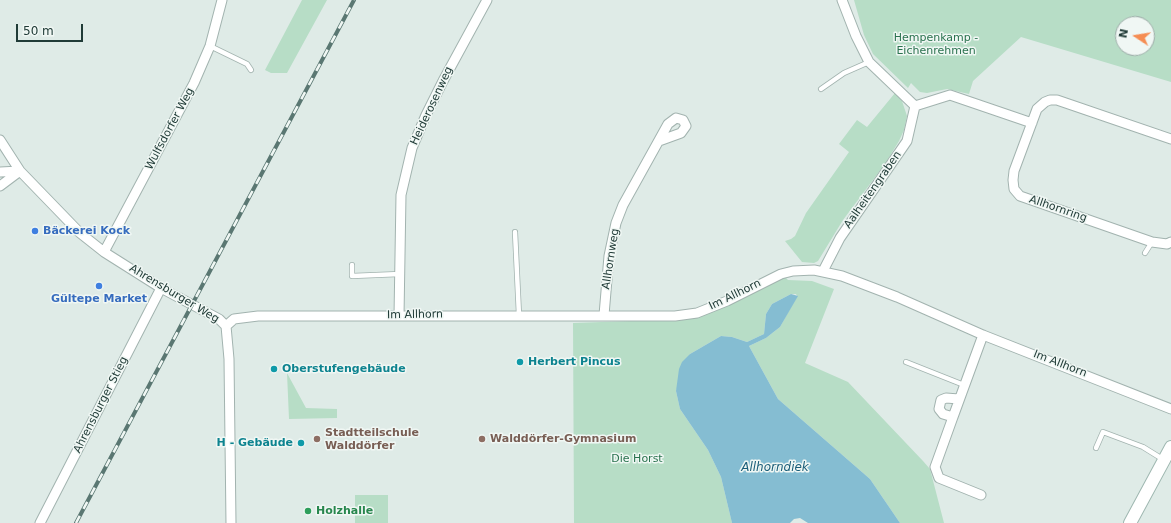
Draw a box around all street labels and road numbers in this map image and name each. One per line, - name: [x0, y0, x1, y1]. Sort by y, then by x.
- street label: Heiderosenweg: [408, 65, 456, 147]
- street label: Wulfsdorfer Weg: [143, 86, 197, 172]
- street label: Aalheitengraben: [841, 149, 905, 231]
- street label: Allhornring: [1027, 193, 1089, 225]
- street label: Allhornweg: [600, 228, 622, 290]
- street label: Ahrensburger Weg: [127, 262, 221, 326]
- street label: Im Allhorn: [707, 277, 763, 313]
- street label: Im Allhorn: [387, 308, 443, 322]
- street label: Im Allhorn: [1031, 348, 1089, 380]
- street label: Ahrensburger Stieg: [71, 355, 131, 455]

